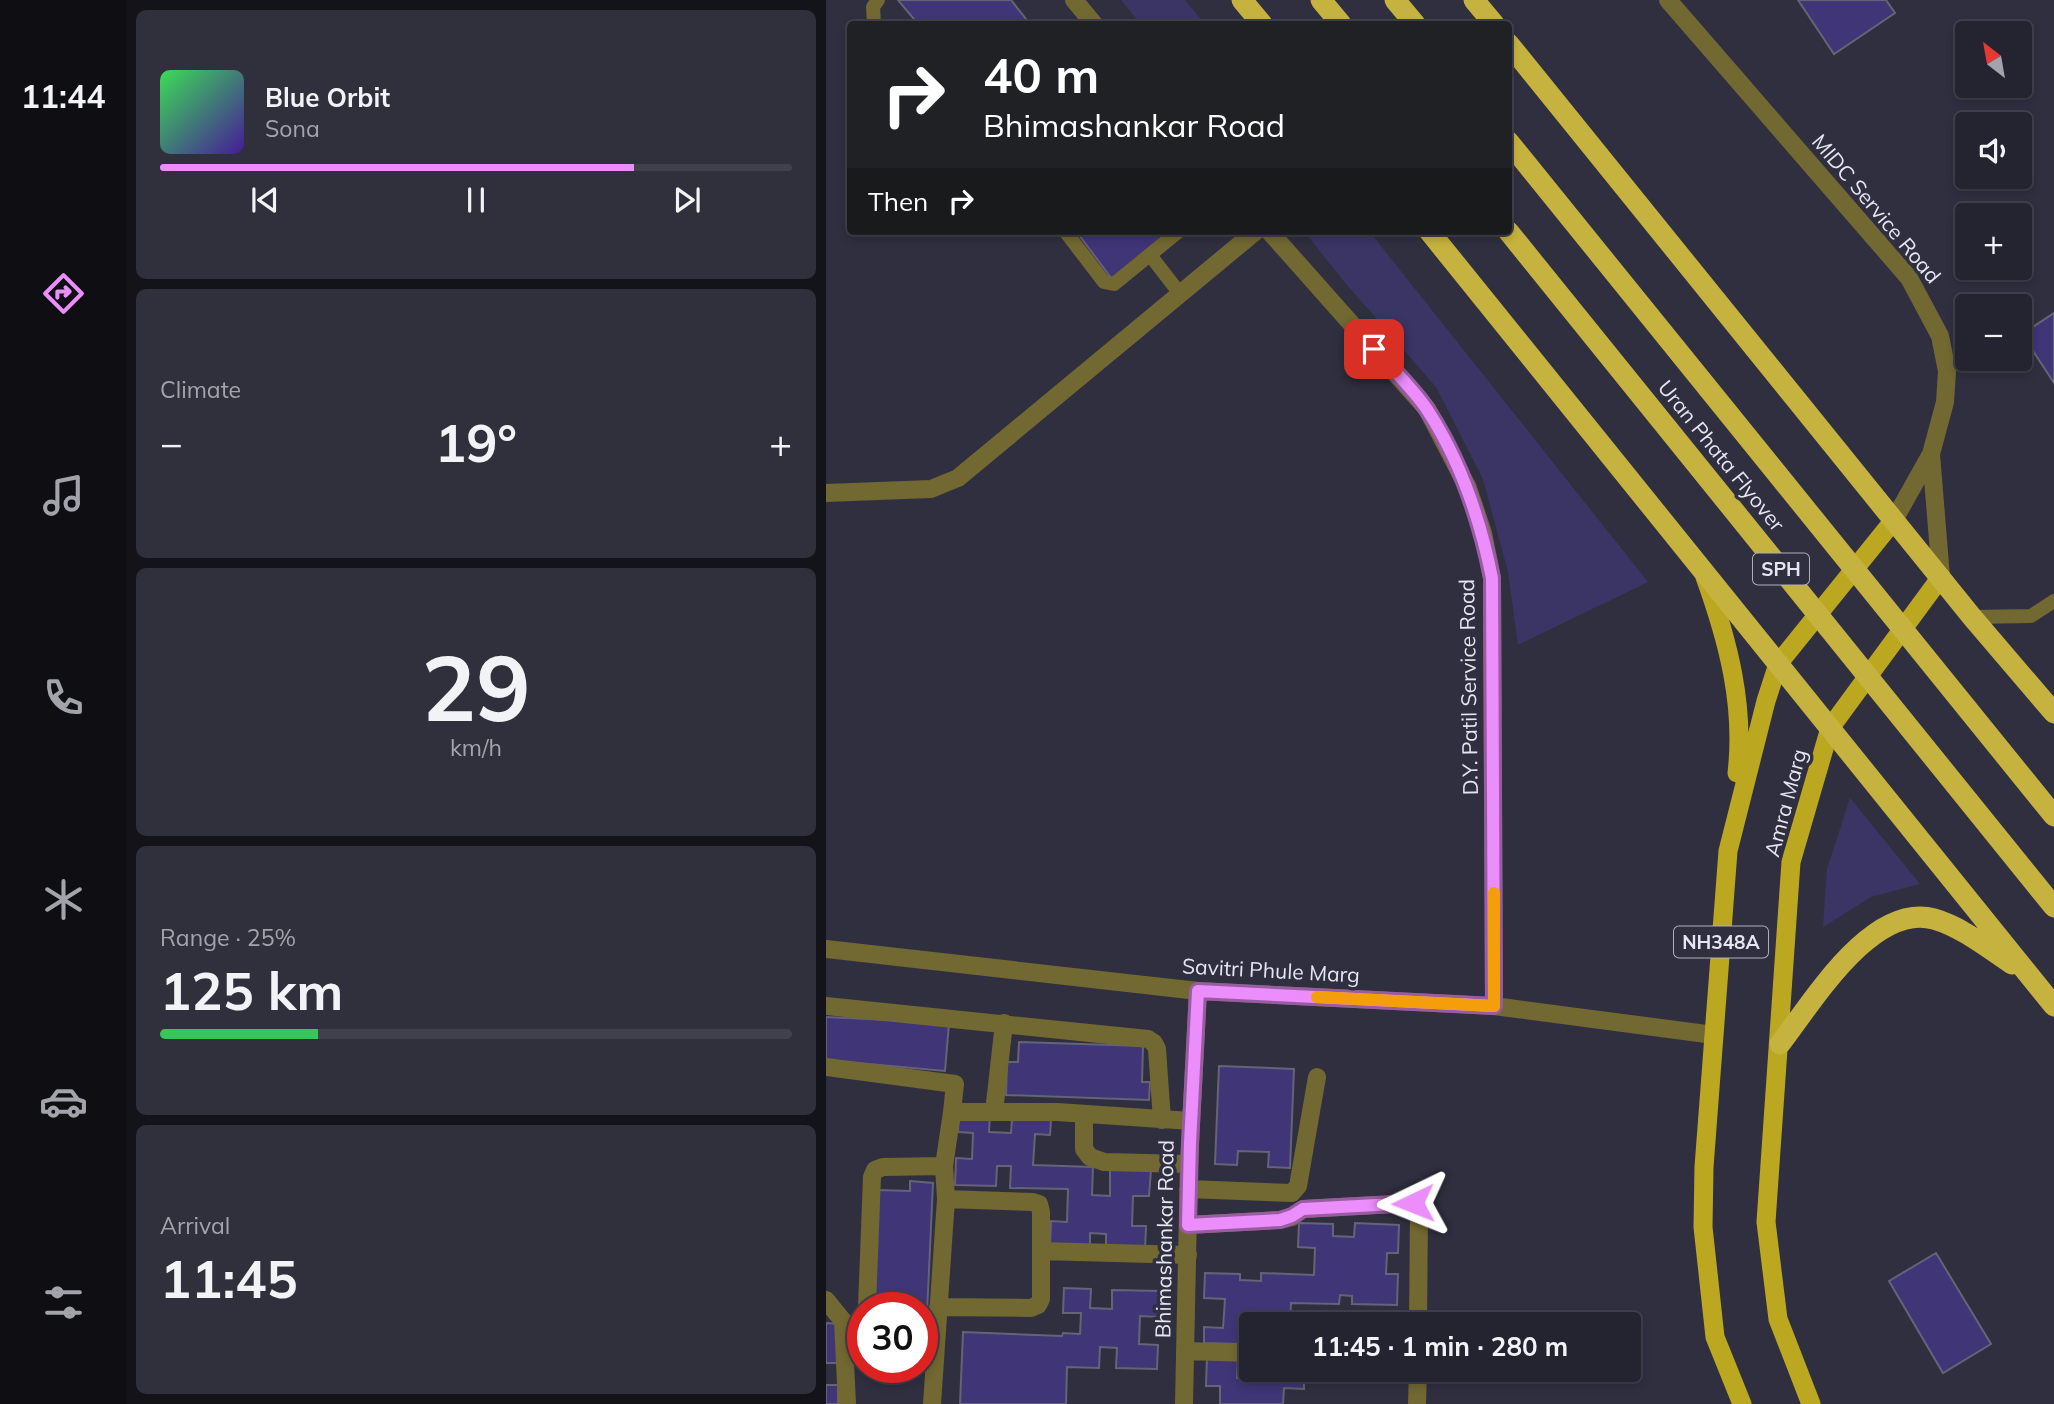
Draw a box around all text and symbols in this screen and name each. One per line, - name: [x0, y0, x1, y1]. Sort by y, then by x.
- north arrow: [1955, 21, 2032, 98]
- map controls: [1955, 21, 2032, 371]
- text: 40 m: [983, 44, 1099, 105]
- icon: right: [868, 49, 959, 140]
- text: 11:44: [21, 76, 105, 116]
- text: Blue Orbit: [265, 81, 390, 114]
- text: Bhimashankar Road: [983, 105, 1285, 145]
- button: sound: [1955, 112, 2032, 189]
- text: Sona: [265, 114, 320, 143]
- street label: MIDC Service Road: [1807, 129, 1947, 288]
- icon: previous: [246, 181, 284, 219]
- icon: pause: [457, 181, 495, 219]
- icon: next: [668, 181, 706, 219]
- icon: right: [942, 182, 980, 220]
- text: Then: [868, 185, 928, 218]
- button: +: [1955, 203, 2032, 280]
- icon: directions: [39, 269, 88, 318]
- button: −: [1955, 294, 2032, 371]
- pin: [1344, 319, 1404, 379]
- icon: arrive: [1355, 330, 1393, 368]
- text: Climate: [160, 375, 241, 404]
- street label: Uran Phata Flyover: [1653, 375, 1791, 536]
- text: 19°: [435, 410, 517, 475]
- text: −: [160, 419, 183, 467]
- text: +: [769, 419, 792, 467]
- icon: music: [39, 471, 88, 520]
- road number: SPH: [1753, 554, 1809, 584]
- street label: D.Y. Patil Service Road: [1453, 579, 1483, 795]
- text: 29: [421, 630, 531, 744]
- icon: phone: [39, 673, 88, 722]
- text: km/h: [450, 733, 502, 762]
- street label: Amra Marg: [1758, 746, 1812, 859]
- icon: climate: [39, 875, 88, 924]
- text: Range · 25%: [160, 923, 296, 952]
- road number: NH348A: [1674, 926, 1768, 958]
- street label: Savitri Phule Marg: [1182, 952, 1361, 988]
- text: 125 km: [160, 958, 343, 1023]
- icon: car: [39, 1077, 88, 1126]
- street label: Bhimashankar Road: [1149, 1140, 1179, 1338]
- position arrow: [1376, 1166, 1450, 1240]
- text: Arrival: [160, 1211, 230, 1240]
- text: 11:45: [160, 1246, 298, 1311]
- icon: filters: [39, 1278, 88, 1327]
- speed limit sign: 30: [847, 1292, 938, 1383]
- text: 11:45 · 1 min · 280 m: [1312, 1330, 1568, 1363]

